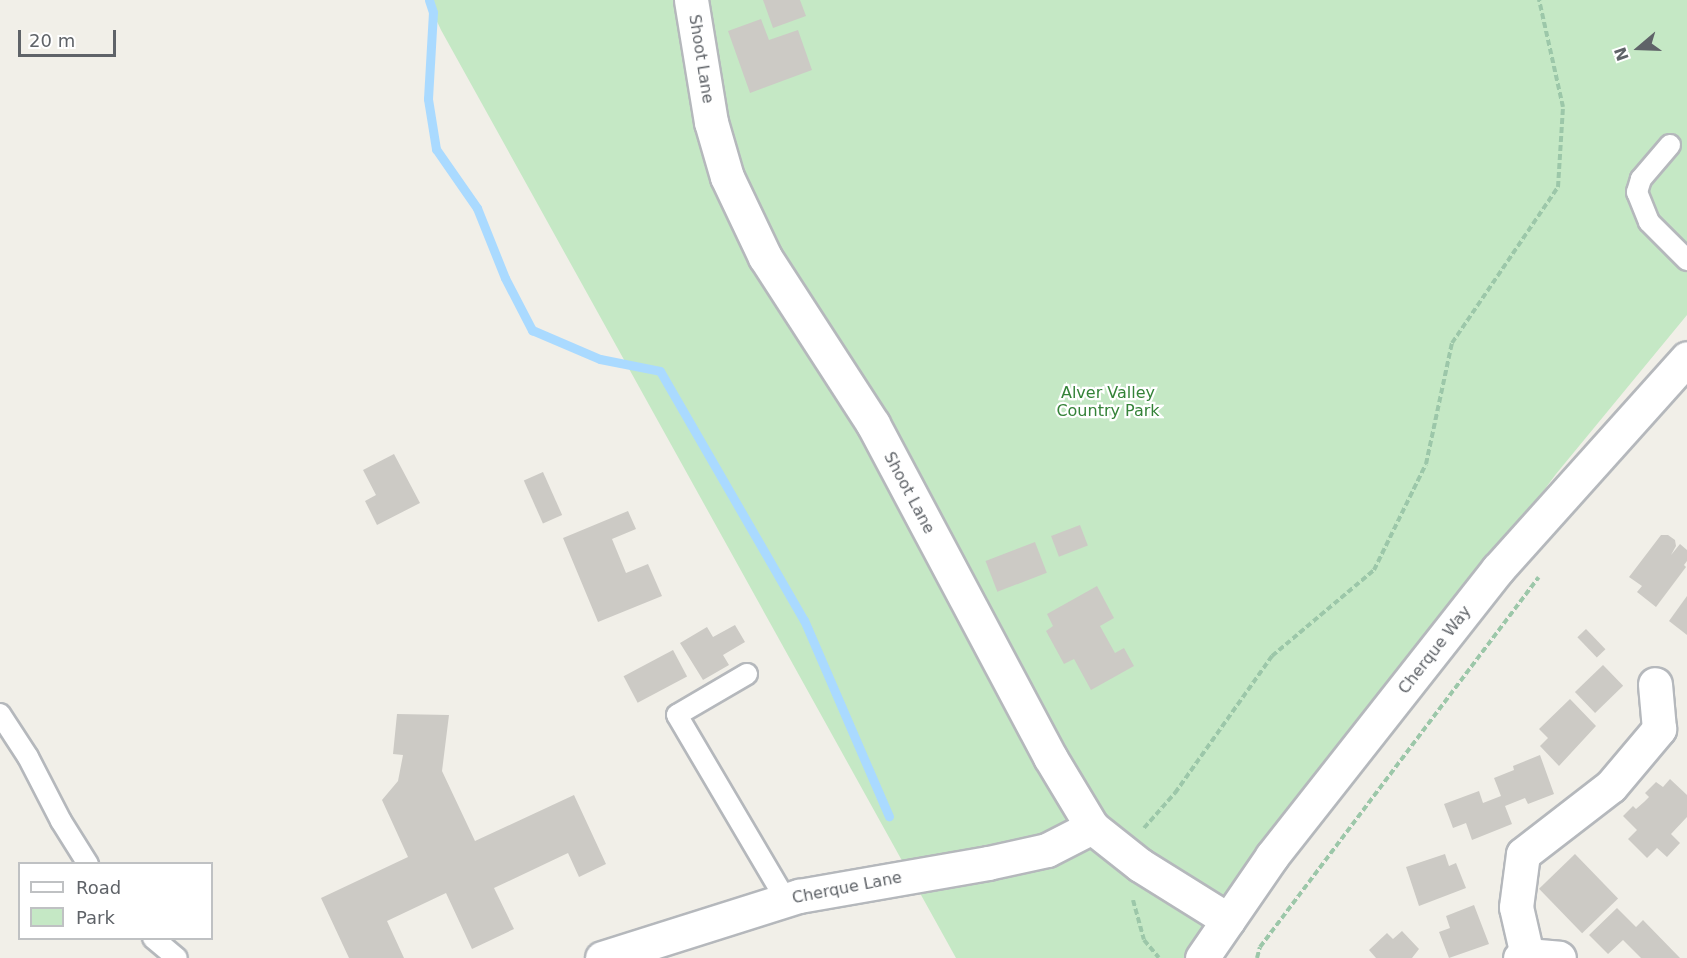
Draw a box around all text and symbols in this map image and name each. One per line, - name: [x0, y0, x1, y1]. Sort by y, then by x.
- street label: Shoot Lane: [684, 13, 718, 105]
- scale bar: [21, 18, 118, 56]
- north arrow: [1609, 18, 1669, 78]
- text: 20 m: [29, 30, 75, 51]
- text: N: [1610, 45, 1633, 63]
- park label: Alver Valley Country Park: [1056, 383, 1160, 421]
- street label: Shoot Lane: [879, 449, 939, 537]
- street label: Cherque Way: [1395, 602, 1475, 698]
- legend: [18, 862, 213, 940]
- street label: Cherque Lane: [791, 868, 903, 908]
- text: Road: [76, 877, 121, 898]
- text: Park: [76, 907, 115, 928]

